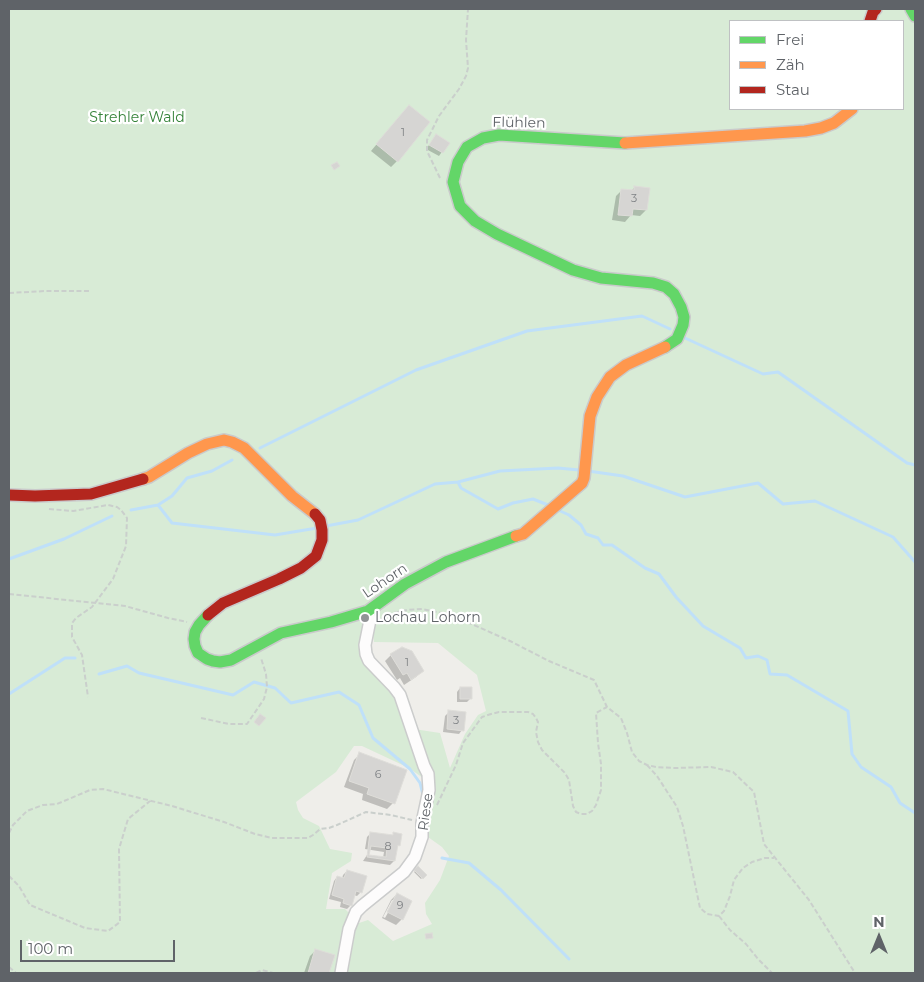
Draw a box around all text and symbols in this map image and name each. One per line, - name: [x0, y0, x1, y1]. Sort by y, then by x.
- legend: [729, 20, 904, 110]
- text: Frei: [776, 30, 804, 49]
- text: Zäh: [776, 55, 805, 74]
- text: Stau: [776, 80, 810, 99]
- park label: Strehler Wald: [89, 110, 185, 126]
- street label: Flühlen: [492, 114, 546, 132]
- house number: 1: [401, 126, 405, 140]
- house number: 3: [631, 192, 637, 206]
- street label: Lohorn: [360, 560, 410, 602]
- place label: Lochau Lohorn: [375, 610, 481, 626]
- marker: Lochau Lohorn: [359, 612, 371, 624]
- house number: 1: [405, 656, 409, 670]
- house number: 3: [453, 714, 459, 728]
- house number: 6: [375, 768, 381, 782]
- street label: Riese: [415, 792, 437, 832]
- house number: 8: [384, 840, 392, 854]
- house number: 9: [397, 899, 403, 913]
- north arrow: [854, 912, 904, 962]
- text: N: [873, 913, 885, 931]
- scale bar: [22, 930, 178, 962]
- text: 100 m: [28, 939, 73, 958]

